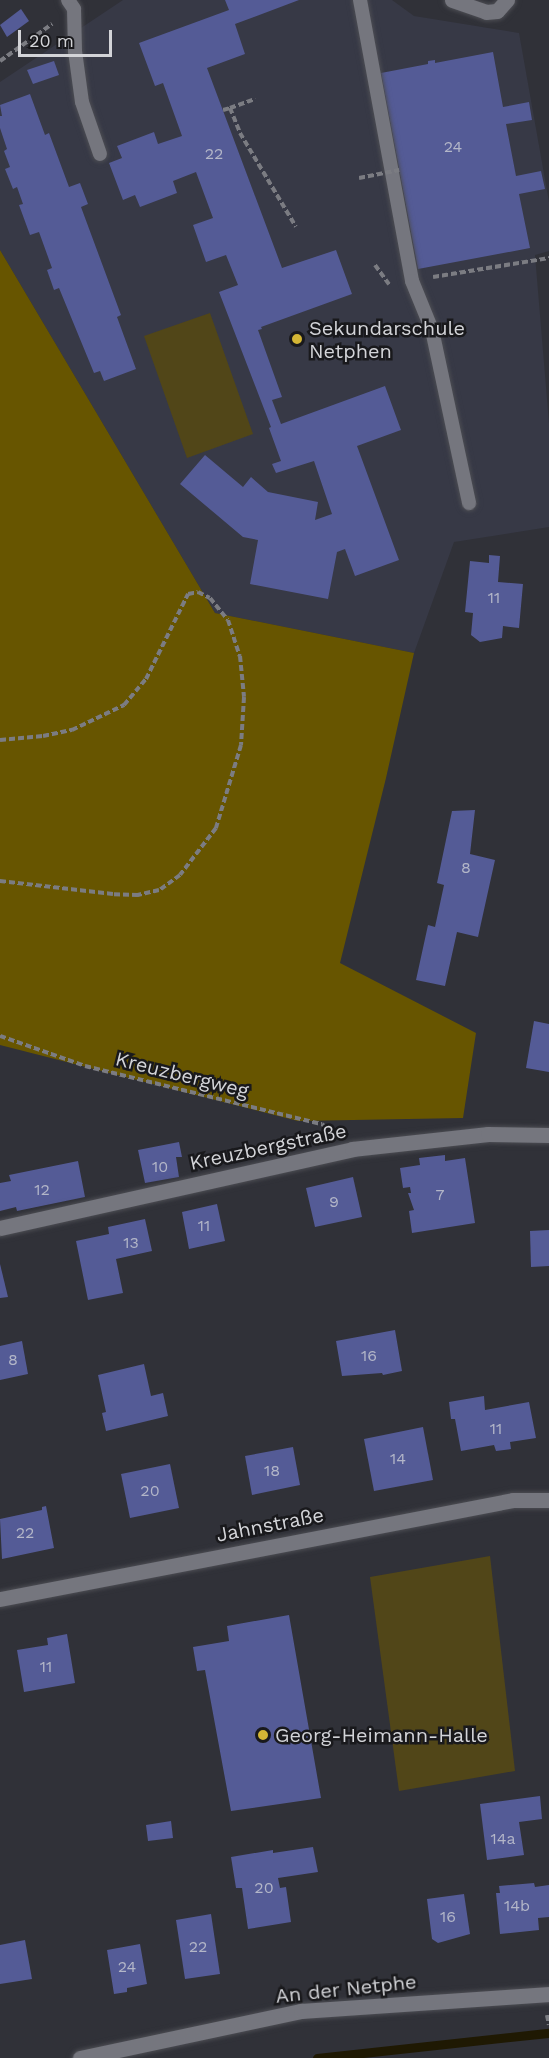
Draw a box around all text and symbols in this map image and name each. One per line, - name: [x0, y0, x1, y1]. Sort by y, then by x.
- scale bar: [21, 18, 116, 56]
- text: 20 m: [29, 30, 74, 51]
- house number: 24: [444, 137, 462, 157]
- house number: 22: [205, 144, 223, 164]
- place label: Sekundarschule Netphen: [309, 316, 465, 363]
- marker: Sekundarschule Netphen: [290, 332, 304, 346]
- house number: 11: [488, 588, 500, 608]
- house number: 8: [461, 858, 471, 878]
- street label: Kreuzbergweg: [113, 1047, 251, 1103]
- street label: Kreuzbergstraße: [187, 1119, 349, 1175]
- house number: 10: [152, 1157, 168, 1177]
- house number: 12: [34, 1180, 50, 1200]
- house number: 7: [436, 1185, 444, 1205]
- house number: 9: [329, 1192, 339, 1212]
- house number: 11: [198, 1216, 210, 1236]
- house number: 13: [123, 1233, 139, 1253]
- house number: 16: [361, 1346, 377, 1366]
- house number: 8: [8, 1350, 18, 1370]
- house number: 11: [490, 1419, 502, 1439]
- house number: 14: [390, 1449, 406, 1469]
- house number: 18: [264, 1461, 280, 1481]
- house number: 20: [140, 1481, 160, 1501]
- street label: Jahnstraße: [214, 1503, 326, 1547]
- house number: 22: [16, 1523, 34, 1543]
- house number: 11: [40, 1657, 52, 1677]
- place label: Georg-Heimann-Halle: [275, 1723, 488, 1747]
- marker: Georg-Heimann-Halle: [256, 1728, 270, 1742]
- house number: 14a: [490, 1829, 516, 1849]
- house number: 20: [254, 1878, 274, 1898]
- house number: 14b: [504, 1896, 530, 1916]
- house number: 16: [440, 1907, 456, 1927]
- house number: 22: [189, 1937, 207, 1957]
- house number: 24: [118, 1957, 136, 1977]
- street label: An der Netphe: [274, 1970, 418, 2008]

